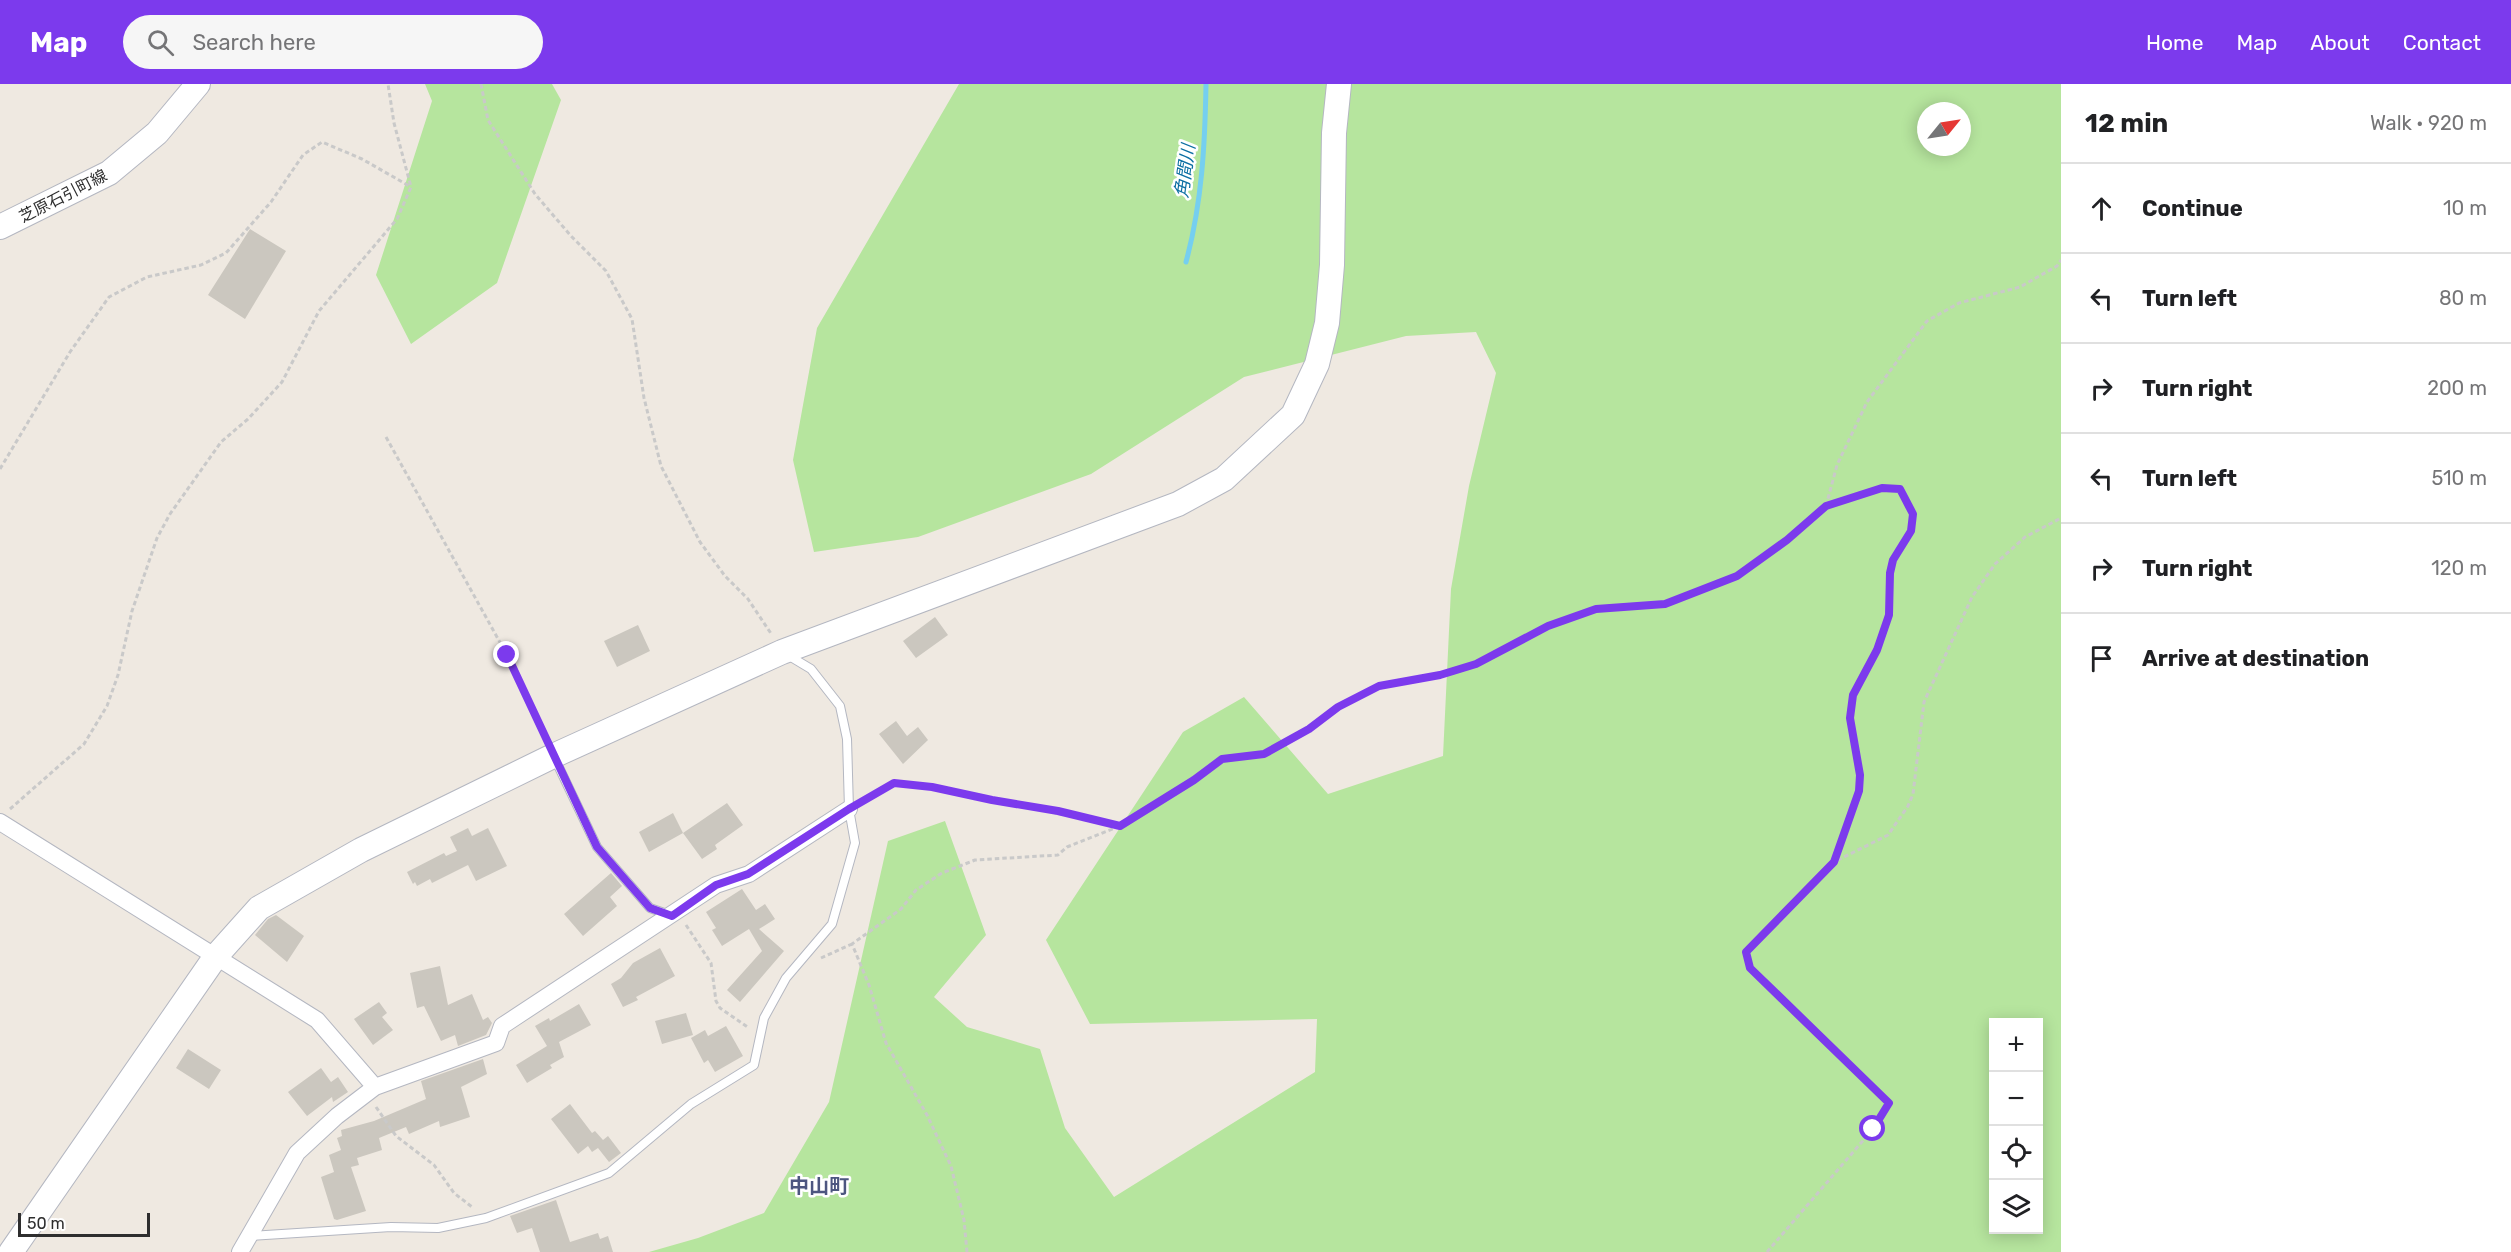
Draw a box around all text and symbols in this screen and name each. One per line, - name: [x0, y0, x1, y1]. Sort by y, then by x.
- search box: [123, 15, 543, 69]
- text: Map: [30, 26, 87, 59]
- icon: search: [144, 26, 177, 59]
- text: Search here: [192, 29, 316, 56]
- text: Home: [2146, 30, 2203, 55]
- text: Map: [2236, 30, 2277, 55]
- text: About: [2310, 30, 2370, 55]
- text: Contact: [2403, 30, 2481, 55]
- north arrow: [1917, 102, 1971, 156]
- text: 12 min: [2085, 108, 2168, 139]
- text: Walk · 920 m: [2370, 111, 2487, 135]
- water label: 角間川: [1170, 141, 1200, 199]
- street label: 芝原石引町線: [16, 166, 110, 226]
- icon: ahead: [2085, 192, 2118, 225]
- text: Continue: [2142, 195, 2243, 222]
- text: 10 m: [2443, 196, 2487, 220]
- icon: left: [2085, 282, 2118, 315]
- text: Turn left: [2142, 285, 2237, 312]
- text: 80 m: [2439, 286, 2487, 310]
- icon: right: [2085, 372, 2118, 405]
- text: Turn right: [2142, 375, 2252, 402]
- text: 200 m: [2427, 376, 2487, 400]
- icon: left: [2085, 462, 2118, 495]
- text: Turn left: [2142, 465, 2237, 492]
- text: 510 m: [2431, 466, 2487, 490]
- icon: right: [2085, 552, 2118, 585]
- text: Turn right: [2142, 555, 2252, 582]
- text: 120 m: [2431, 556, 2487, 580]
- route end: [493, 641, 519, 667]
- icon: arrive: [2085, 642, 2118, 675]
- text: Arrive at destination: [2142, 645, 2369, 672]
- map controls: [1989, 1018, 2043, 1234]
- button: +: [1989, 1018, 2043, 1072]
- button: −: [1989, 1072, 2043, 1126]
- route start: [1859, 1115, 1885, 1141]
- button: locate: [1989, 1126, 2043, 1180]
- district label: 中山町: [789, 1174, 849, 1198]
- button: layers: [1989, 1180, 2043, 1234]
- scale bar: [18, 1210, 150, 1238]
- text: 50 m: [27, 1214, 65, 1233]

